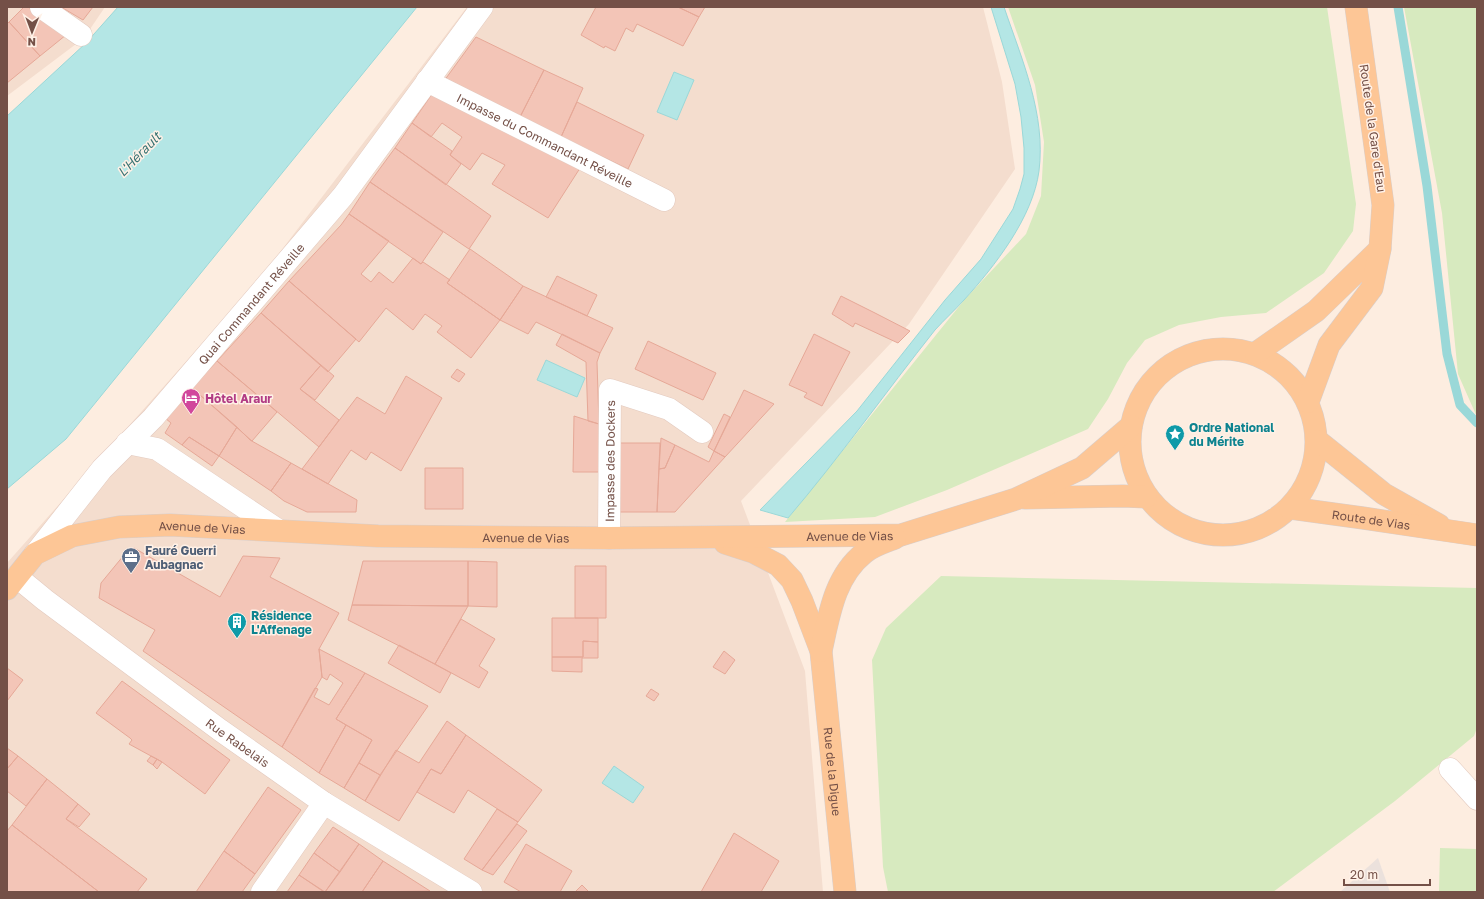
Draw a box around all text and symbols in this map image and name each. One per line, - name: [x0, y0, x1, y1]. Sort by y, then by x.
- north arrow: [12, 12, 52, 52]
- text: N: [28, 36, 36, 49]
- street label: Route de la Gare d'Eau: [1357, 63, 1389, 193]
- street label: Impasse du Commandant Réveille: [454, 90, 636, 191]
- water label: L'Hérault: [114, 127, 165, 180]
- street label: Quai Commandant Réveille: [195, 240, 307, 367]
- hotel icon: Hôtel Araur: [180, 387, 202, 415]
- place label: Hôtel Araur: [205, 391, 272, 406]
- street label: Impasse des Dockers: [602, 400, 617, 522]
- place label: Ordre National du Mérite: [1189, 420, 1274, 449]
- place icon: Ordre National du Mérite: [1164, 423, 1186, 451]
- street label: Route de Vias: [1331, 506, 1411, 532]
- street label: Avenue de Vias: [158, 517, 246, 536]
- street label: Avenue de Vias: [806, 528, 894, 543]
- street label: Avenue de Vias: [482, 529, 570, 545]
- place label: Fauré Guerri Aubagnac: [145, 543, 216, 572]
- office icon: Fauré Guerri Aubagnac: [120, 546, 142, 574]
- place label: Résidence L'Affenage: [251, 608, 312, 637]
- building icon: Résidence L'Affenage: [226, 611, 248, 639]
- street label: Rue Rabelais: [203, 715, 273, 770]
- street label: Rue de la Digue: [821, 726, 845, 817]
- scale bar: [1344, 861, 1430, 887]
- text: 20 m: [1350, 867, 1378, 882]

